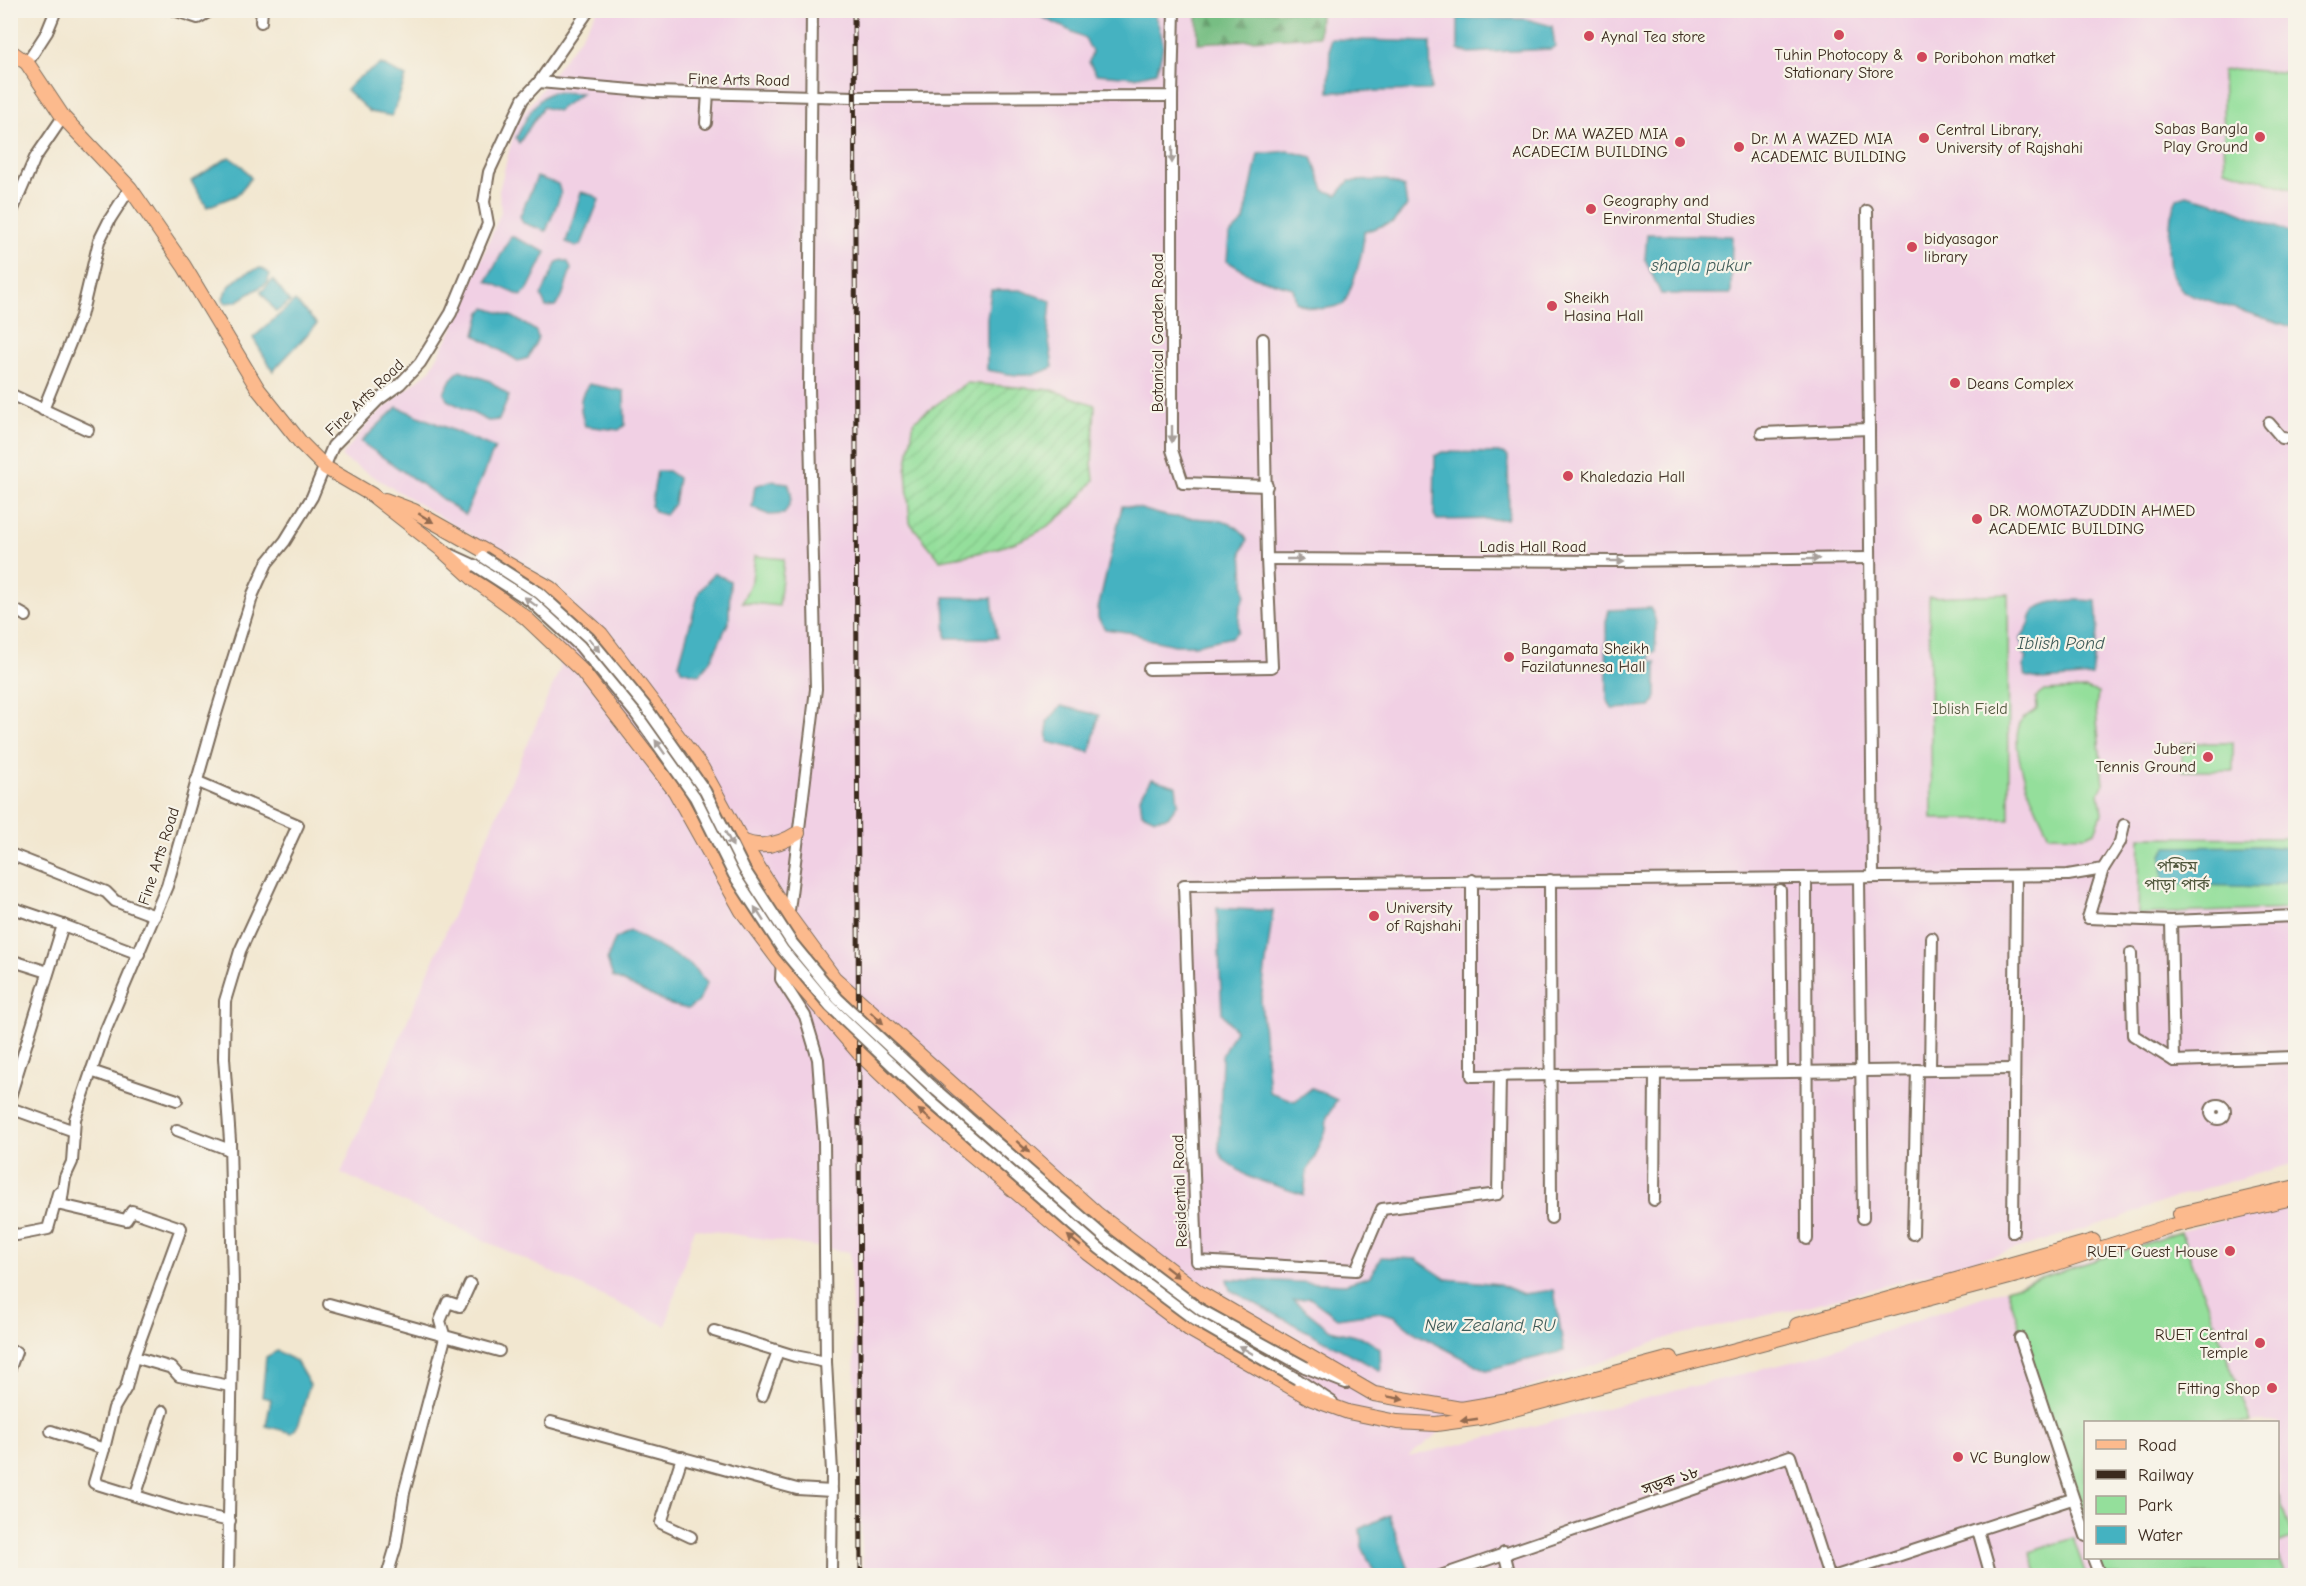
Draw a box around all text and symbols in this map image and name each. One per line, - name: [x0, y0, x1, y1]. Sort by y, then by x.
- place label: Aynal Tea store: [1601, 28, 1705, 46]
- marker: Tuhin Photocopy & Stationary Store: [1832, 28, 1846, 42]
- marker: Aynal Tea store: [1582, 29, 1596, 43]
- place label: Tuhin Photocopy & Stationary Store: [1775, 46, 1903, 82]
- place label: Poribohon matket: [1934, 49, 2055, 67]
- marker: Poribohon matket: [1915, 50, 1929, 64]
- street label: Fine Arts Road: [688, 70, 790, 90]
- place label: Sabas Bangla Play Ground: [2155, 120, 2248, 156]
- place label: Central Library, University of Rajshahi: [1936, 121, 2083, 157]
- place label: Dr. MA WAZED MIA ACADECIM BUILDING: [1512, 125, 1668, 161]
- place label: Dr. M A WAZED MIA ACADEMIC BUILDING: [1751, 130, 1907, 166]
- marker: Sabas Bangla Play Ground: [2253, 130, 2267, 144]
- marker: Central Library, University of Rajshahi: [1917, 131, 1931, 145]
- marker: Dr. MA WAZED MIA ACADECIM BUILDING: [1673, 135, 1687, 149]
- marker: Dr. M A WAZED MIA ACADEMIC BUILDING: [1732, 140, 1746, 154]
- one-way arrow: [1167, 145, 1177, 164]
- place label: Geography and Environmental Studies: [1603, 192, 1755, 228]
- marker: Geography and Environmental Studies: [1584, 202, 1598, 216]
- place label: bidyasagor library: [1924, 230, 1999, 266]
- marker: bidyasagor library: [1905, 240, 1919, 254]
- street label: Botanical Garden Road: [1149, 254, 1167, 412]
- water label: shapla pukur: [1650, 255, 1752, 276]
- place label: Sheikh Hasina Hall: [1564, 289, 1643, 325]
- marker: Sheikh Hasina Hall: [1545, 299, 1559, 313]
- street label: Fine Arts Road: [322, 356, 408, 440]
- place label: Deans Complex: [1967, 375, 2074, 393]
- marker: Deans Complex: [1948, 376, 1962, 390]
- one-way arrow: [1167, 424, 1177, 443]
- place label: Khaledazia Hall: [1580, 468, 1685, 486]
- marker: Khaledazia Hall: [1561, 469, 1575, 483]
- place label: DR. MOMOTAZUDDIN AHMED ACADEMIC BUILDING: [1989, 502, 2195, 538]
- one-way arrow: [417, 512, 434, 523]
- marker: DR. MOMOTAZUDDIN AHMED ACADEMIC BUILDING: [1970, 512, 1984, 526]
- street label: Ladis Hall Road: [1480, 538, 1586, 556]
- one-way arrow: [1286, 554, 1305, 564]
- one-way arrow: [1802, 554, 1821, 563]
- one-way arrow: [1607, 556, 1626, 566]
- one-way arrow: [523, 596, 539, 608]
- water label: Iblish Pond: [2017, 633, 2105, 654]
- one-way arrow: [587, 637, 600, 652]
- place label: Bangamata Sheikh Fazilatunnesa Hall: [1521, 640, 1649, 676]
- marker: Bangamata Sheikh Fazilatunnesa Hall: [1502, 650, 1516, 664]
- park label: Iblish Field: [1932, 700, 2008, 718]
- one-way arrow: [654, 740, 666, 756]
- place label: Juberi Tennis Ground: [2096, 740, 2196, 776]
- marker: Juberi Tennis Ground: [2201, 750, 2215, 764]
- street label: Fine Arts Road: [135, 805, 183, 908]
- one-way arrow: [724, 830, 733, 847]
- park label: পশ্চিম পাড়া পার্ক: [2144, 857, 2211, 894]
- place label: University of Rajshahi: [1386, 899, 1461, 935]
- one-way arrow: [754, 906, 765, 922]
- marker: University of Rajshahi: [1367, 909, 1381, 923]
- one-way arrow: [869, 1011, 884, 1024]
- one-way arrow: [918, 1109, 933, 1122]
- street label: Residential Road: [1169, 1134, 1191, 1248]
- one-way arrow: [1015, 1140, 1030, 1154]
- one-way arrow: [1067, 1235, 1082, 1248]
- place label: RUET Guest House: [2087, 1243, 2218, 1261]
- marker: RUET Guest House: [2223, 1244, 2237, 1258]
- one-way arrow: [1164, 1266, 1180, 1278]
- water label: New Zealand, RU: [1424, 1315, 1556, 1336]
- place label: RUET Central Temple: [2155, 1326, 2248, 1362]
- marker: RUET Central Temple: [2253, 1336, 2267, 1350]
- one-way arrow: [1238, 1344, 1254, 1355]
- place label: Fitting Shop: [2177, 1380, 2260, 1398]
- marker: Fitting Shop: [2265, 1381, 2279, 1395]
- one-way arrow: [1386, 1394, 1405, 1403]
- one-way arrow: [1459, 1415, 1478, 1424]
- legend: [2084, 1421, 2279, 1559]
- text: Road: [2138, 1435, 2177, 1456]
- place label: VC Bunglow: [1970, 1449, 2050, 1467]
- marker: VC Bunglow: [1951, 1450, 1965, 1464]
- street label: সড়ক ১৮: [1639, 1463, 1701, 1499]
- text: Railway: [2138, 1465, 2195, 1486]
- text: Park: [2138, 1495, 2173, 1516]
- text: Water: [2138, 1525, 2183, 1546]

